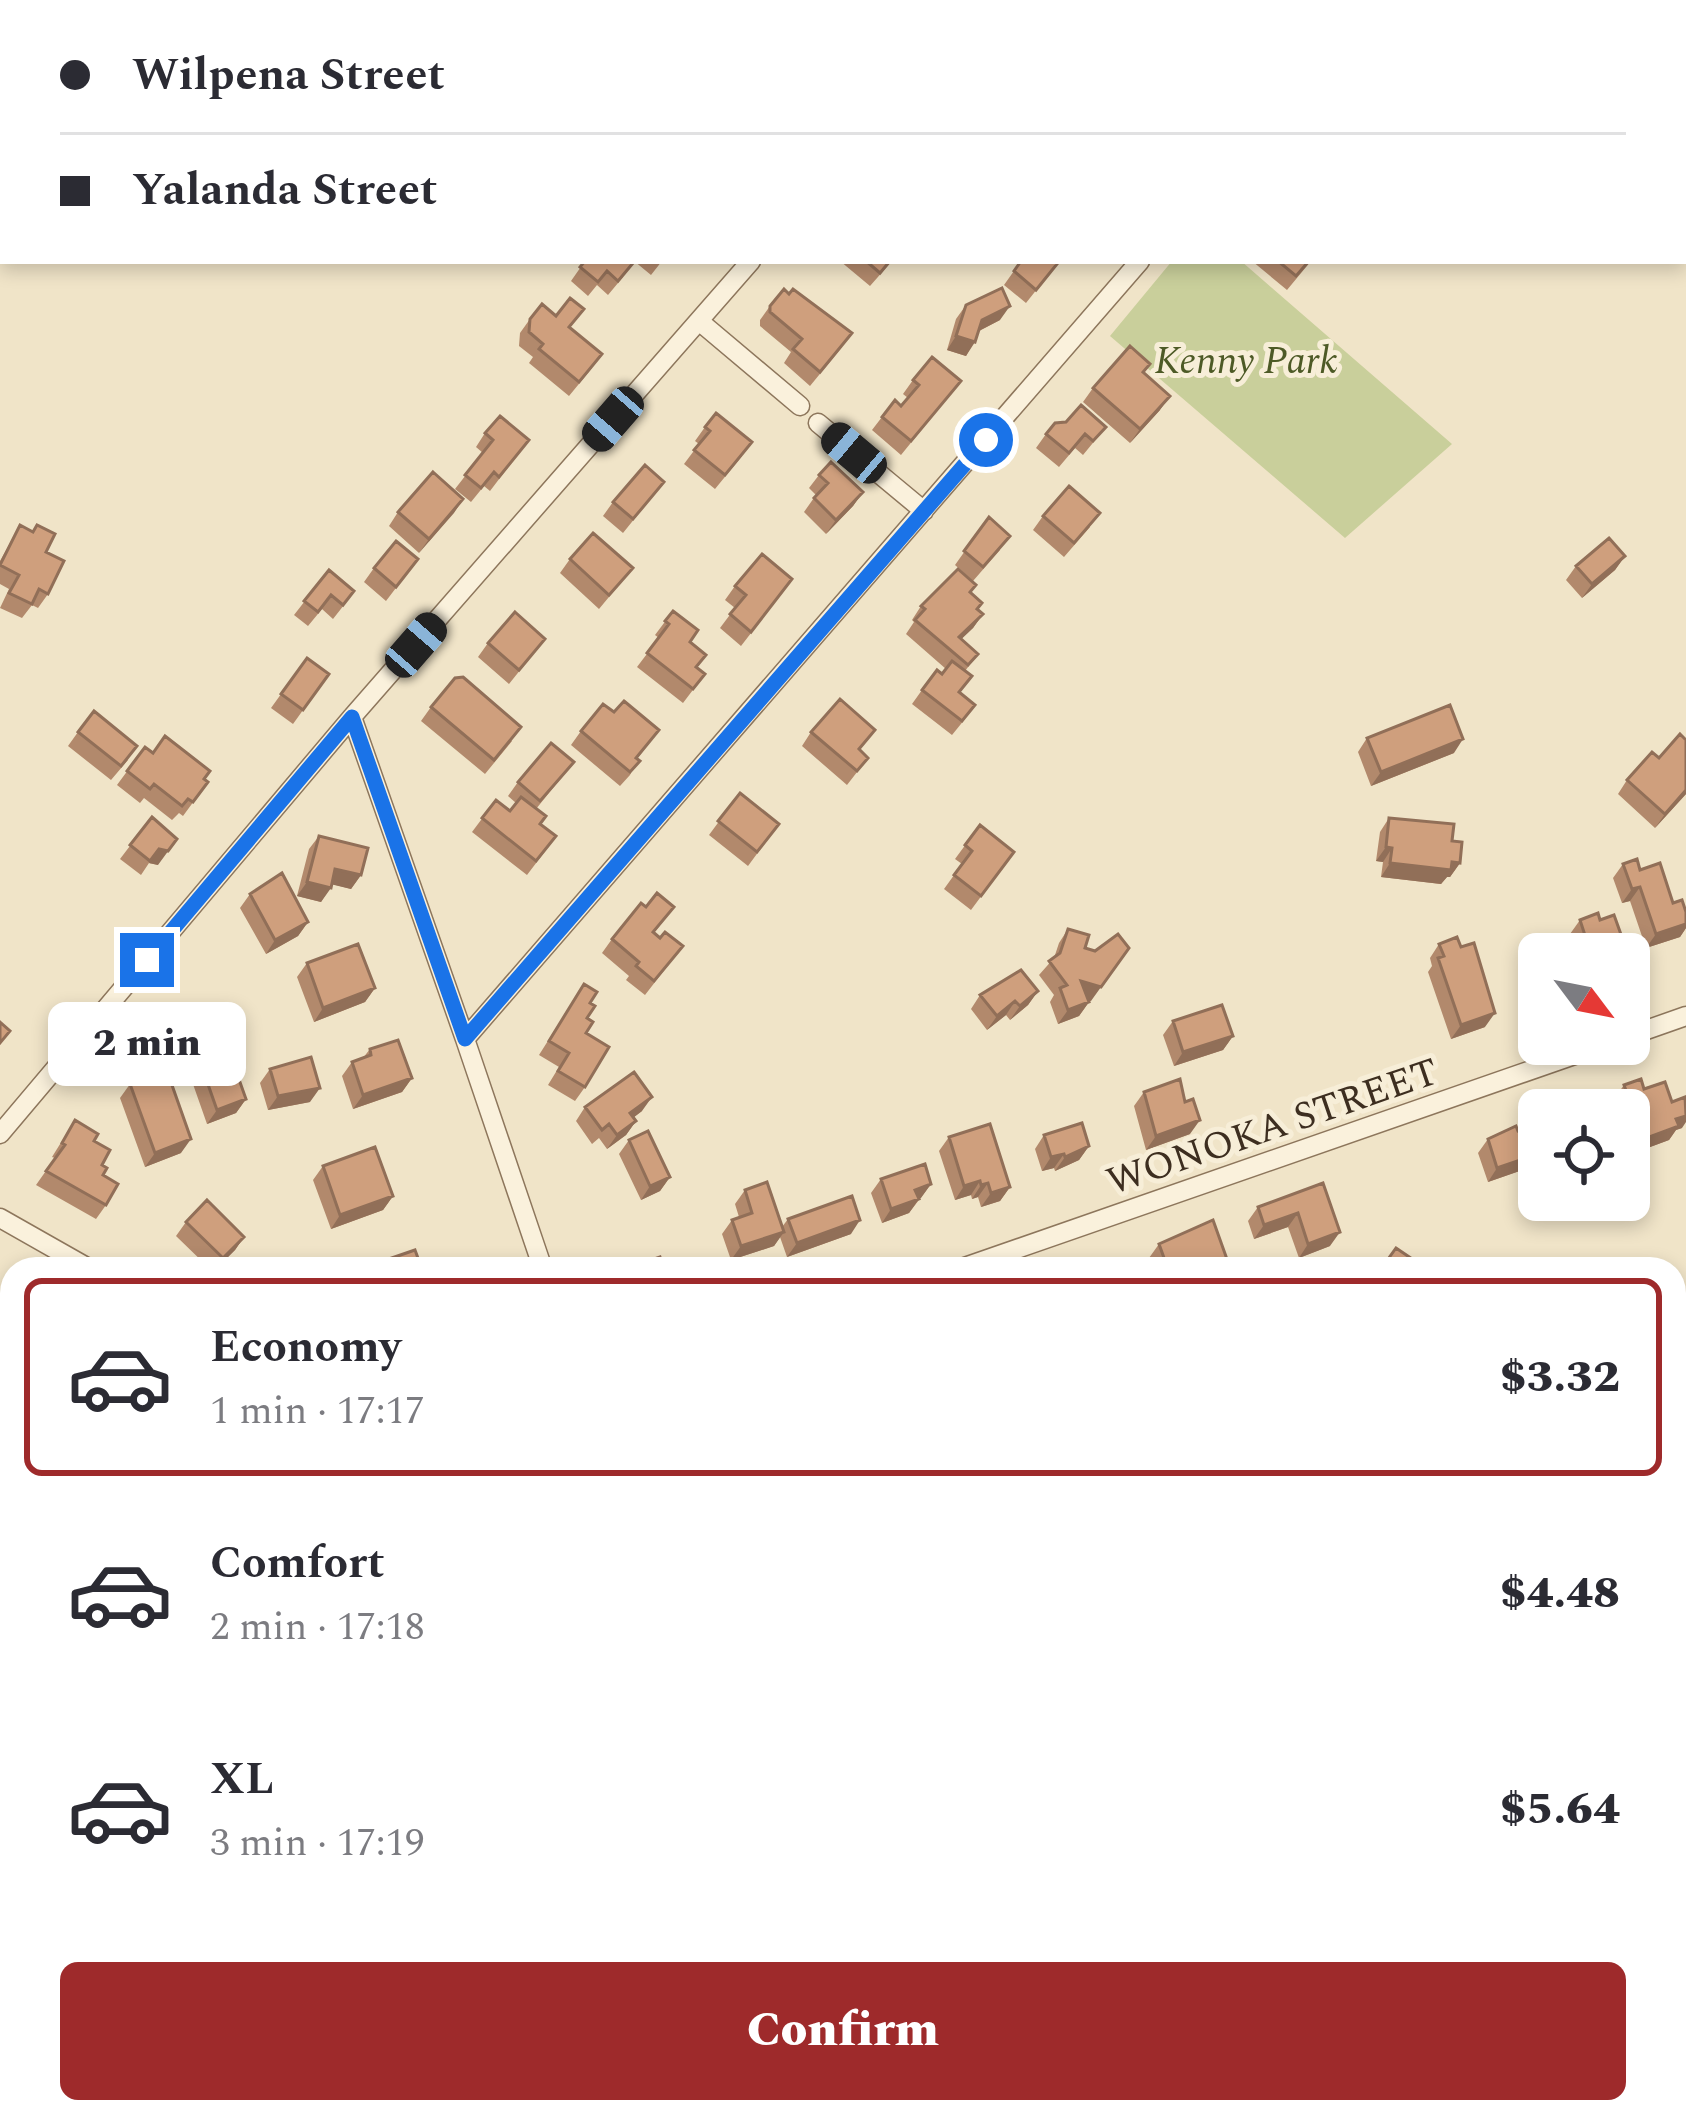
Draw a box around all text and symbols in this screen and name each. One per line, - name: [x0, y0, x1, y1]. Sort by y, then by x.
- text: Wilpena Street: [132, 41, 445, 110]
- text: Yalanda Street: [132, 156, 437, 225]
- park label: Kenny Park: [1154, 332, 1338, 391]
- car: [576, 380, 650, 458]
- route start: [959, 413, 1013, 467]
- car: [815, 416, 893, 490]
- car: [379, 606, 453, 684]
- route end: [120, 933, 174, 987]
- north arrow: [1518, 933, 1650, 1065]
- map controls: [1518, 933, 1650, 1221]
- callout: 2 min: [48, 1002, 246, 1086]
- text: 2 min: [93, 1014, 201, 1073]
- street label: WONOKA STREET: [1099, 1043, 1447, 1212]
- button: locate: [1518, 1089, 1650, 1221]
- text: Economy: [210, 1313, 401, 1382]
- icon: car: [66, 1323, 174, 1431]
- text: $3.32: [1499, 1343, 1620, 1412]
- text: 1 min · 17:17: [210, 1382, 425, 1441]
- text: Comfort: [210, 1529, 385, 1598]
- icon: car: [66, 1539, 174, 1647]
- text: $4.48: [1499, 1559, 1620, 1628]
- text: 2 min · 17:18: [210, 1598, 425, 1657]
- text: XL: [210, 1745, 274, 1814]
- icon: car: [66, 1755, 174, 1863]
- text: $5.64: [1499, 1775, 1620, 1844]
- text: 3 min · 17:19: [210, 1814, 425, 1873]
- button: Confirm: [60, 1962, 1626, 2100]

